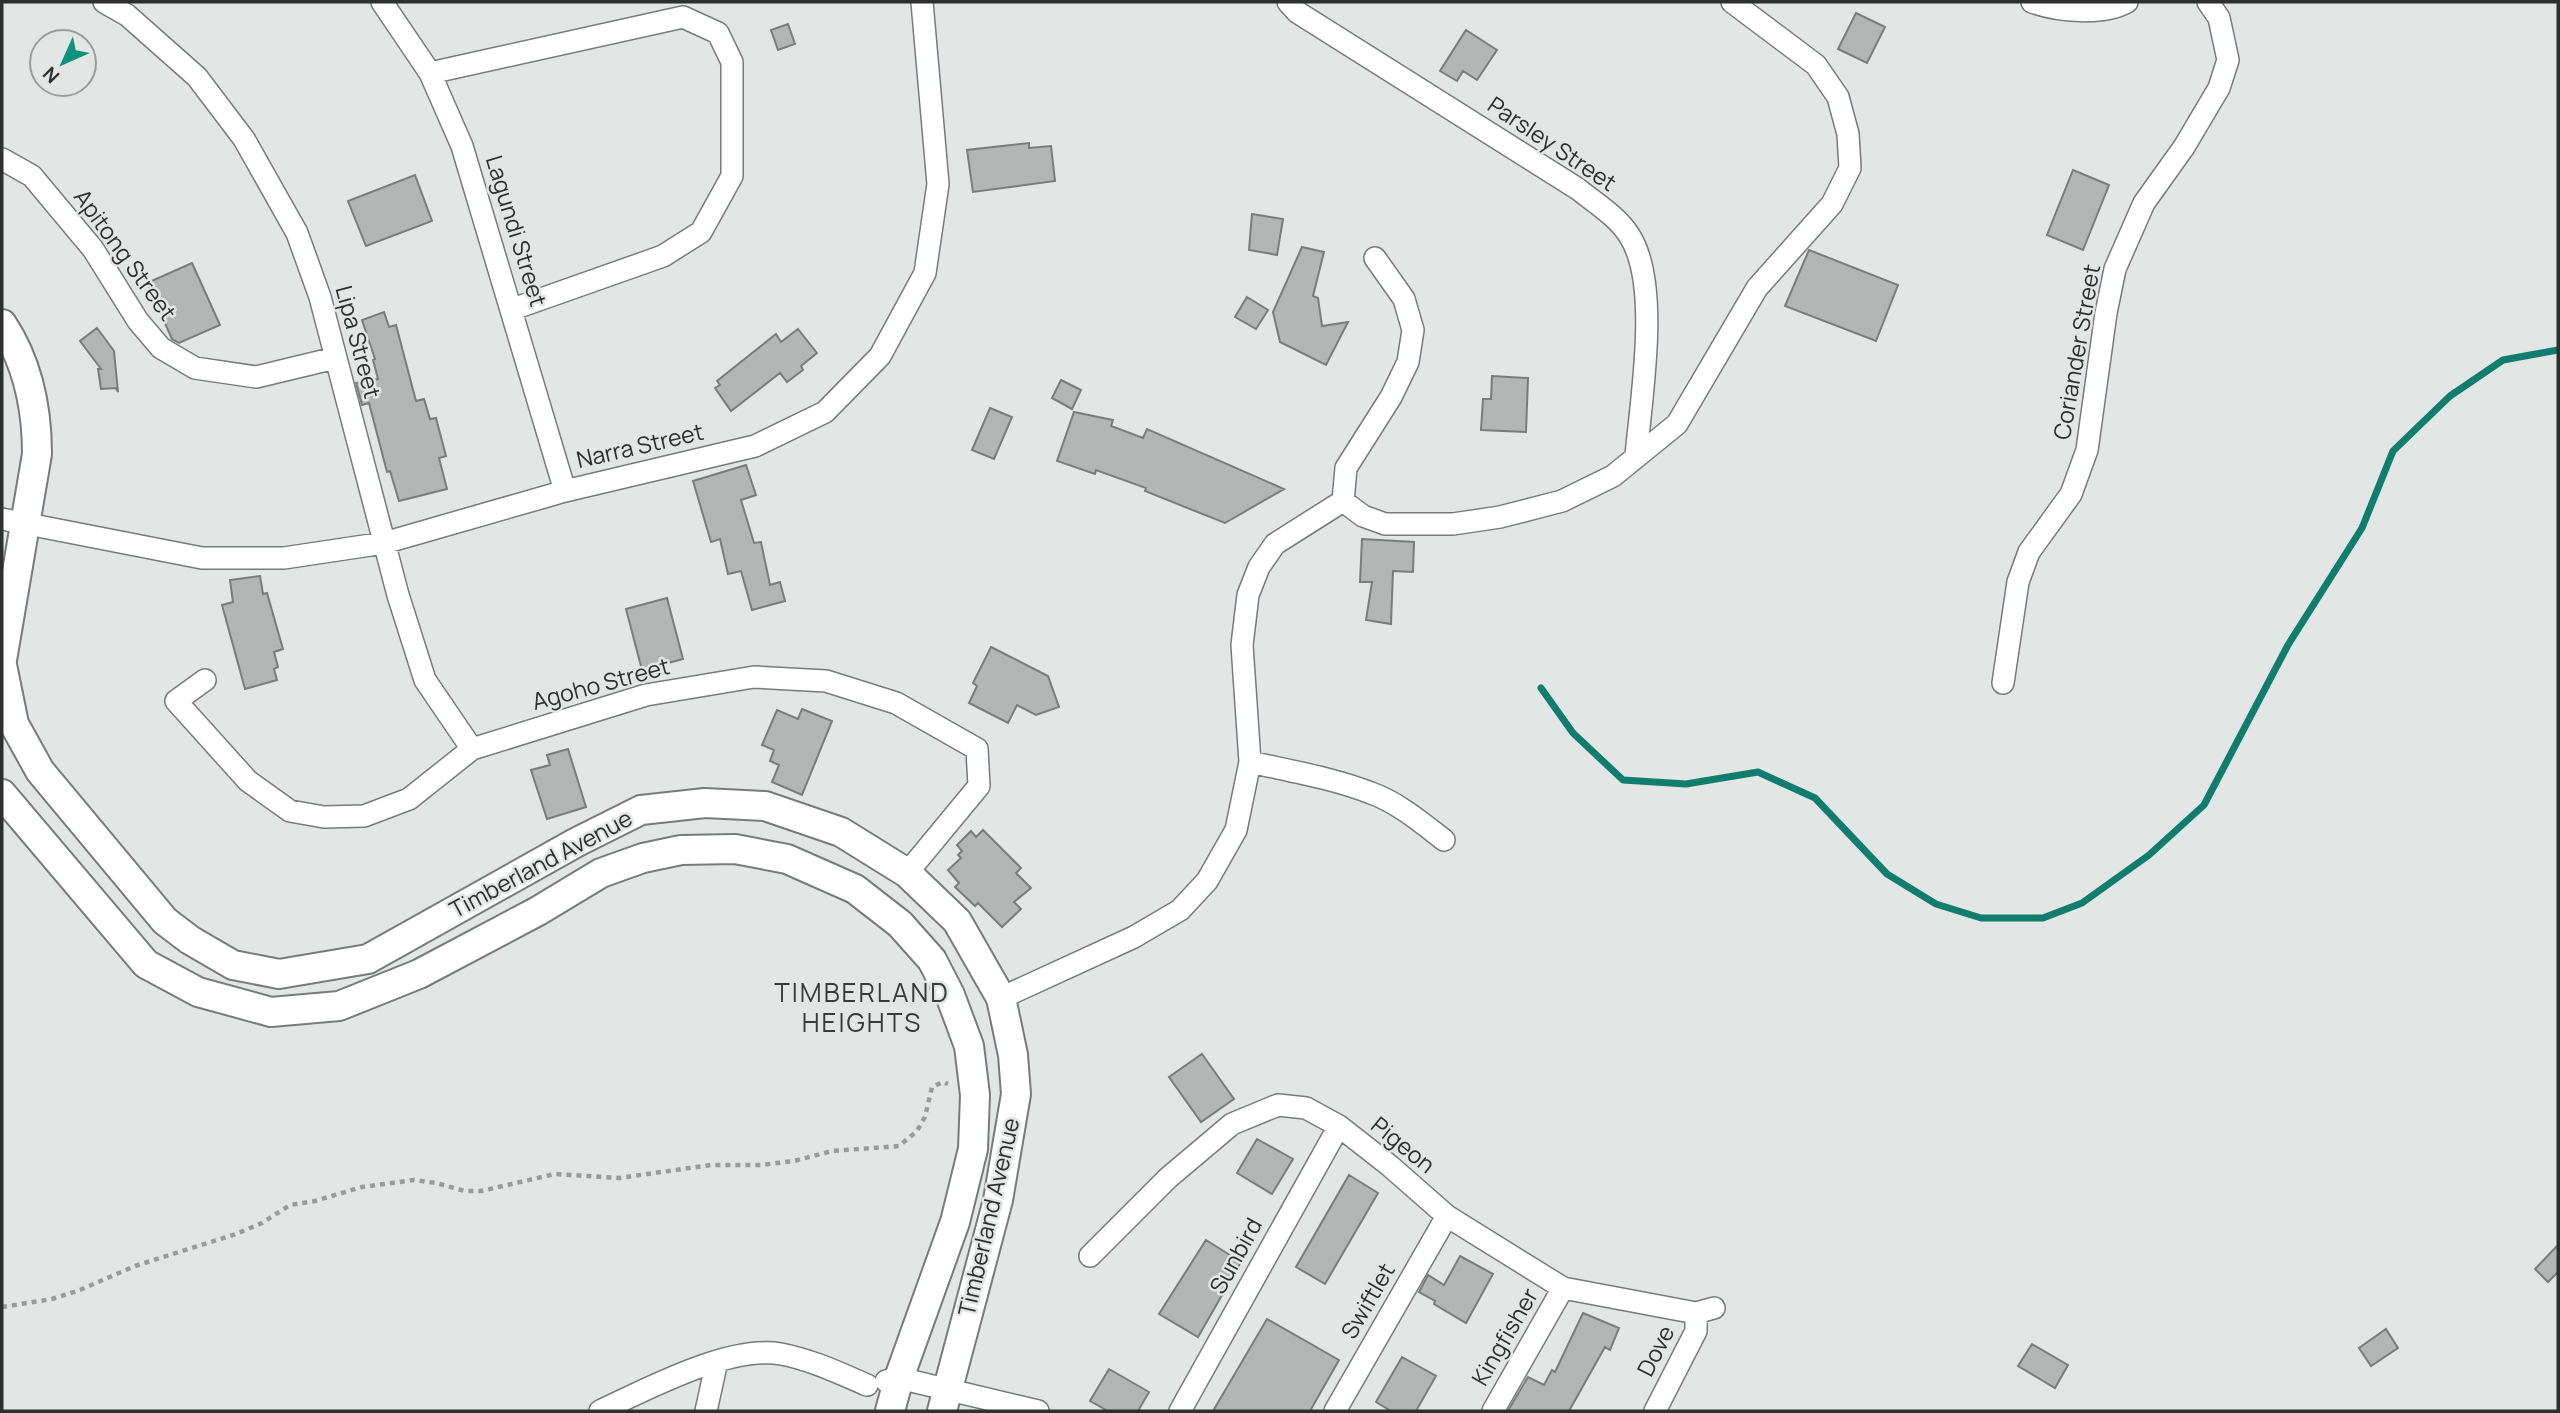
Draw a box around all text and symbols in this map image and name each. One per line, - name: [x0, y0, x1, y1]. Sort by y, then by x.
- north arrow: [28, 28, 98, 98]
- text: N: [37, 61, 65, 89]
- street label: Parsley Street: [1482, 88, 1623, 198]
- street label: Lagundi Street: [479, 151, 555, 310]
- street label: Apitong Street: [67, 182, 184, 327]
- street label: Coriander Street: [2045, 262, 2107, 442]
- street label: Lipa Street: [329, 282, 389, 402]
- street label: Narra Street: [573, 415, 707, 475]
- street label: Agoho Street: [528, 649, 673, 717]
- street label: Timberland Avenue: [444, 801, 638, 925]
- district label: TIMBERLAND HEIGHTS: [774, 974, 950, 1040]
- street label: Pigeon: [1365, 1109, 1442, 1180]
- street label: Timberland Avenue: [950, 1114, 1026, 1319]
- street label: Sunbird: [1201, 1212, 1269, 1299]
- street label: Swiftlet: [1333, 1257, 1402, 1344]
- street label: Kingfisher: [1463, 1282, 1545, 1391]
- street label: Dove: [1629, 1320, 1681, 1382]

